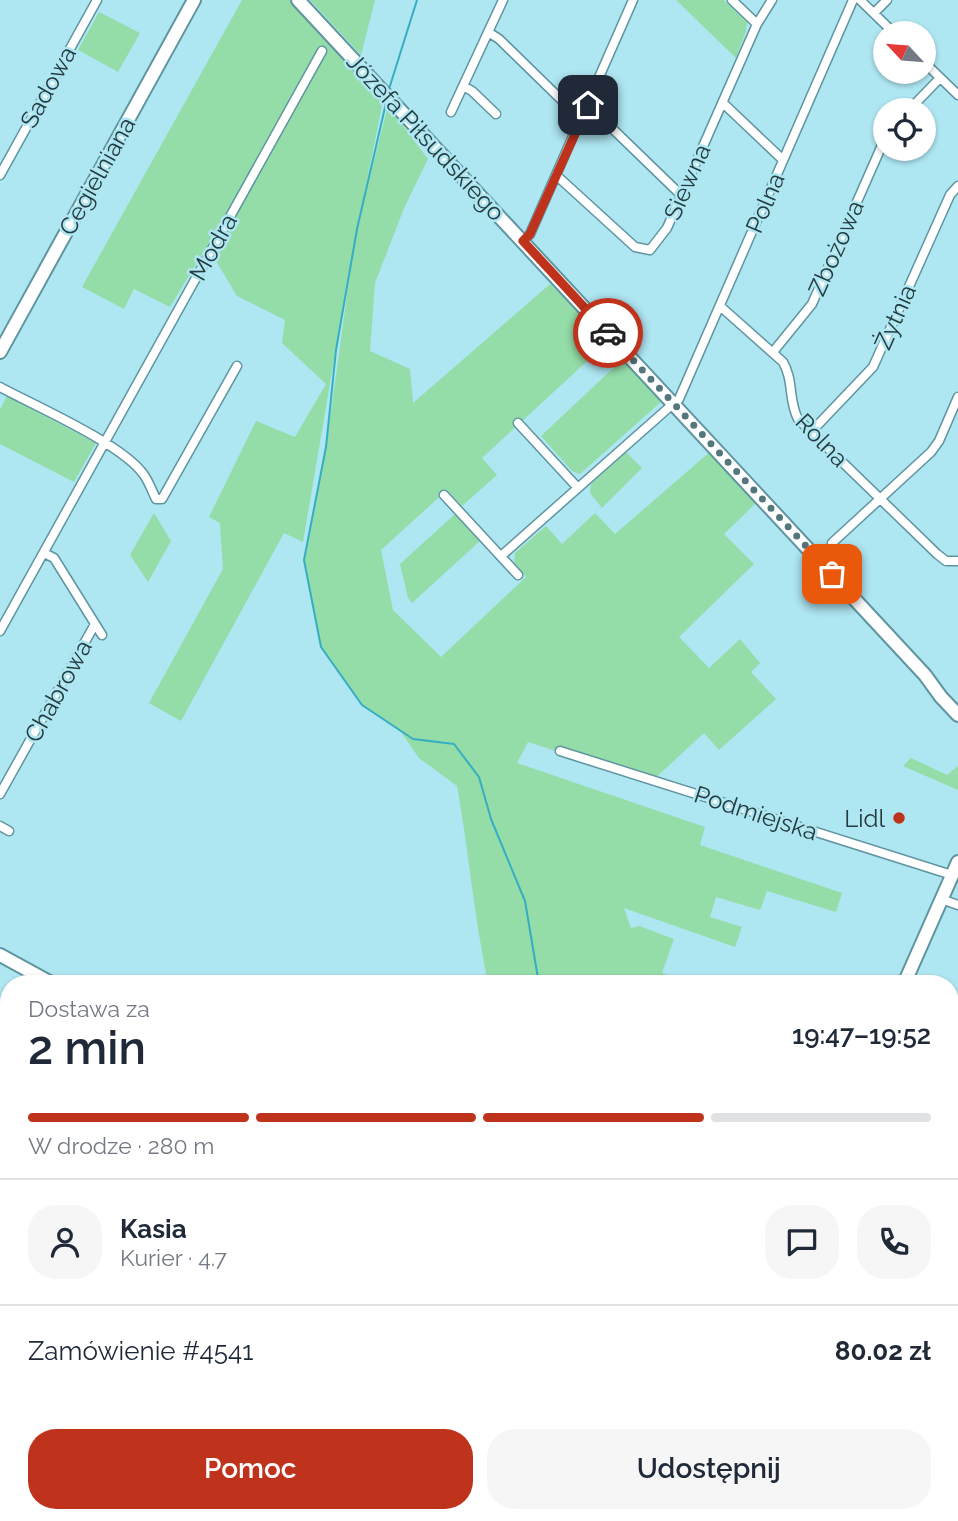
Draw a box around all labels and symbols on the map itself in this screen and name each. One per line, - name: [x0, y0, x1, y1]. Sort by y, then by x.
- north arrow: [873, 21, 936, 84]
- street label: Sadowa: [14, 41, 82, 133]
- street label: Józefa Piłsudskiego: [341, 47, 511, 227]
- pin: [558, 75, 618, 135]
- street label: Cegielniana: [53, 112, 141, 240]
- street label: Siewna: [657, 139, 717, 225]
- street label: Polna: [739, 169, 791, 237]
- street label: Zbożowa: [802, 196, 870, 300]
- street label: Modra: [183, 209, 243, 285]
- street label: Żytnia: [868, 280, 922, 354]
- courier: [573, 298, 643, 368]
- street label: Rolna: [790, 407, 854, 473]
- pin: [802, 544, 862, 604]
- street label: Chabrowa: [18, 635, 98, 747]
- street label: Podmiejska: [691, 779, 821, 847]
- place label: Lidl: [844, 804, 885, 833]
- marker: Lidl: [891, 810, 907, 826]

